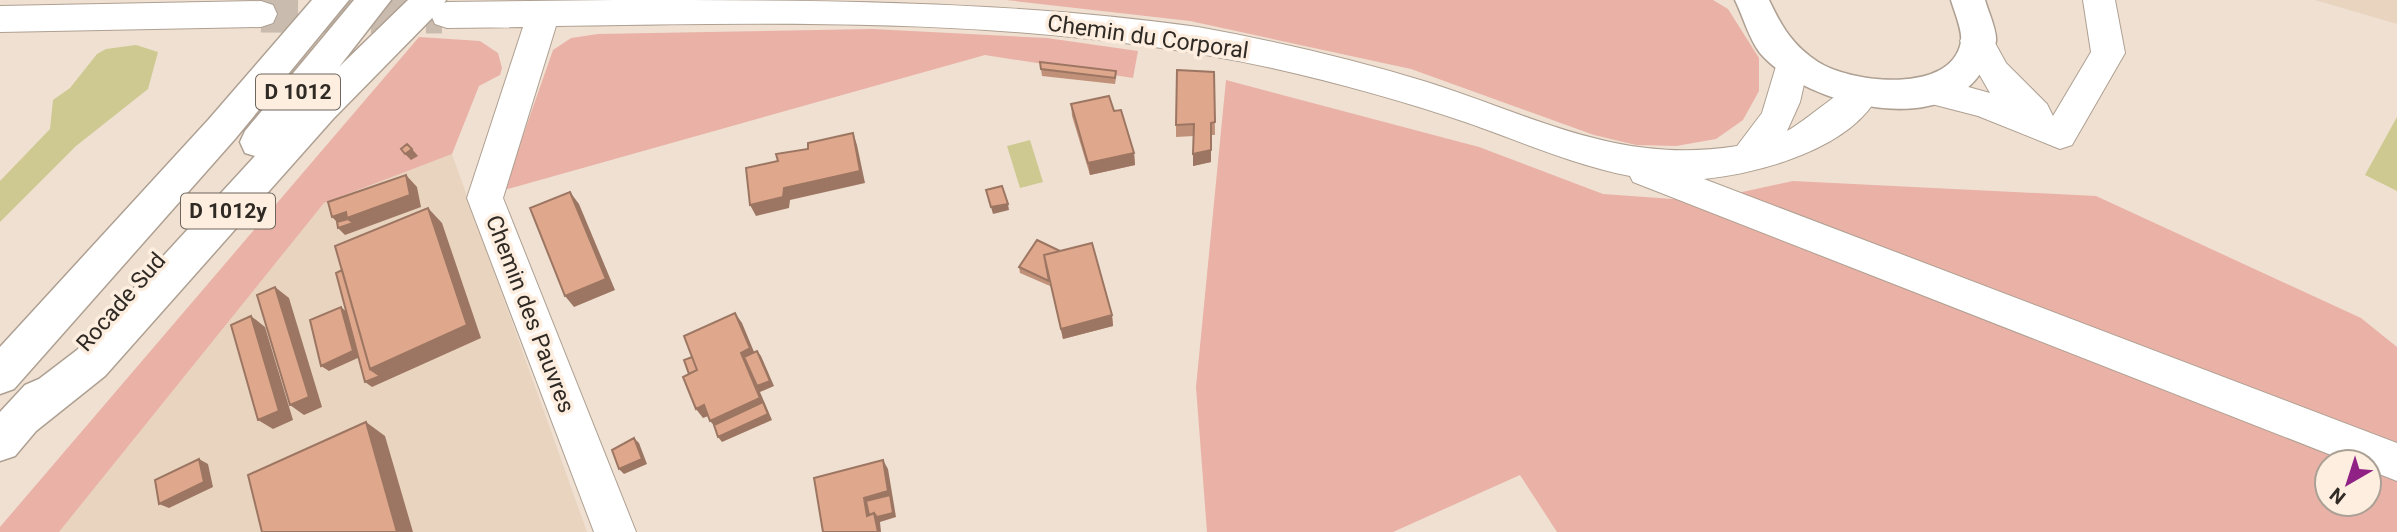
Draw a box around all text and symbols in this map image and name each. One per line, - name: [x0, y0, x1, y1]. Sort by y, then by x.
- street label: Chemin du Corporal: [1046, 10, 1250, 64]
- road number: D 1012: [256, 74, 340, 110]
- road number: D 1012y: [181, 194, 275, 228]
- street label: Chemin des Pauvres: [480, 212, 580, 416]
- street label: Rocade Sud: [71, 247, 171, 357]
- north arrow: [2313, 448, 2383, 518]
- text: N: [2325, 483, 2350, 509]

